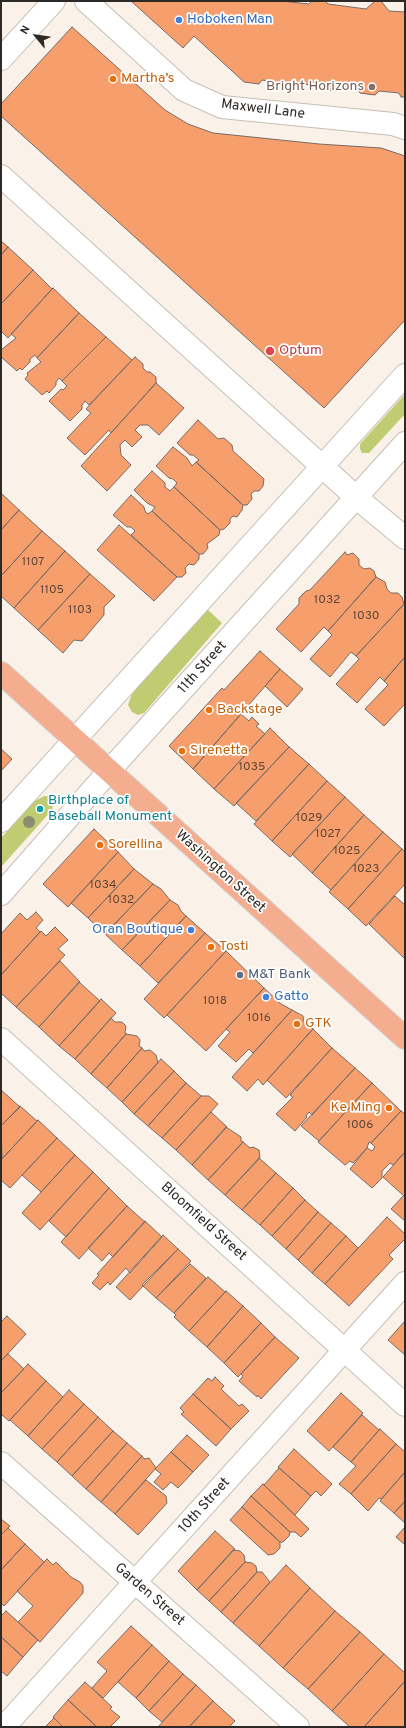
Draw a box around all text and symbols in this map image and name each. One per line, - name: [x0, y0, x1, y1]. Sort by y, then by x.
- place label: Hoboken Man: [187, 12, 273, 28]
- marker: Hoboken Man: [174, 15, 184, 25]
- north arrow: [16, 16, 56, 56]
- text: N: [17, 23, 34, 37]
- place label: Martha’s: [121, 71, 174, 87]
- marker: Martha’s: [108, 74, 118, 84]
- place label: Bright Horizons: [266, 79, 364, 95]
- marker: Bright Horizons: [367, 82, 377, 92]
- street label: Maxwell Lane: [220, 97, 306, 123]
- place label: Optum: [279, 343, 322, 359]
- marker: Optum: [264, 345, 276, 357]
- house number: 1107: [22, 556, 44, 570]
- house number: 1105: [40, 584, 64, 598]
- house number: 1032: [314, 594, 340, 608]
- house number: 1103: [68, 604, 92, 618]
- house number: 1030: [353, 610, 379, 624]
- street label: 11th Street: [175, 638, 231, 698]
- place label: Backstage: [217, 702, 283, 718]
- marker: Backstage: [204, 705, 214, 715]
- place label: Sirenetta: [190, 743, 248, 759]
- marker: Sirenetta: [177, 746, 187, 756]
- house number: 1035: [239, 761, 265, 775]
- place label: Birthplace of Baseball Monument: [48, 793, 172, 826]
- marker: Birthplace of Baseball Monument: [35, 804, 45, 814]
- house number: 1029: [296, 812, 322, 826]
- street label: Washington Street: [172, 827, 268, 917]
- house number: 1027: [315, 828, 341, 842]
- place label: Sorellina: [108, 837, 163, 853]
- marker: Sorellina: [95, 840, 105, 850]
- house number: 1025: [334, 845, 360, 859]
- house number: 1023: [353, 863, 379, 877]
- house number: 1034: [90, 879, 116, 893]
- house number: 1032: [108, 894, 134, 908]
- place label: Oran Boutique: [92, 922, 183, 938]
- marker: Oran Boutique: [186, 925, 196, 935]
- place label: Tosti: [219, 939, 249, 955]
- marker: Tosti: [206, 942, 216, 952]
- place label: M&T Bank: [248, 967, 311, 983]
- marker: M&T Bank: [235, 970, 245, 980]
- place label: Gatto: [274, 989, 309, 1005]
- marker: Gatto: [261, 992, 271, 1002]
- house number: 1018: [203, 995, 227, 1009]
- house number: 1016: [247, 1012, 271, 1026]
- place label: GTK: [305, 1016, 332, 1032]
- marker: GTK: [292, 1019, 302, 1029]
- place label: Ke Ming: [331, 1100, 381, 1116]
- marker: Ke Ming: [384, 1103, 394, 1113]
- house number: 1006: [347, 1119, 373, 1133]
- street label: Bloomfield Street: [157, 1179, 249, 1265]
- street label: 10th Street: [176, 1475, 234, 1537]
- street label: Garden Street: [110, 1560, 188, 1630]

